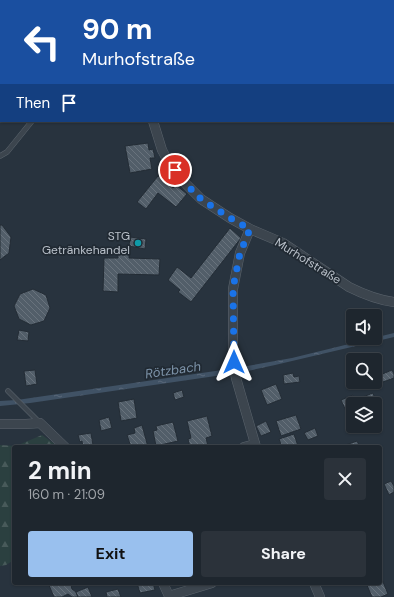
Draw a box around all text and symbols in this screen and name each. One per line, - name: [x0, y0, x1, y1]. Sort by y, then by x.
- text: 90 m: [82, 11, 152, 48]
- icon: left: [16, 16, 68, 68]
- text: Murhofstraße: [82, 47, 195, 71]
- icon: arrive: [58, 92, 80, 114]
- text: Then: [16, 93, 50, 113]
- pin: [158, 153, 192, 187]
- icon: arrive: [164, 159, 186, 181]
- place label: STG Getränkehandel: [42, 228, 130, 258]
- street label: Murhofstraße: [272, 234, 344, 288]
- marker: STG Getränkehandel: [133, 238, 143, 248]
- map controls: [346, 309, 382, 433]
- button: sound: [346, 309, 382, 345]
- position arrow: [213, 341, 255, 383]
- button: search: [346, 353, 382, 389]
- water label: Rötzbach: [144, 358, 202, 382]
- button: layers: [346, 397, 382, 433]
- text: 2 min: [28, 455, 91, 486]
- button: close: [324, 458, 366, 500]
- text: 160 m · 21:09: [28, 486, 105, 503]
- button: Exit: [28, 531, 193, 577]
- button: Share: [201, 531, 366, 577]

